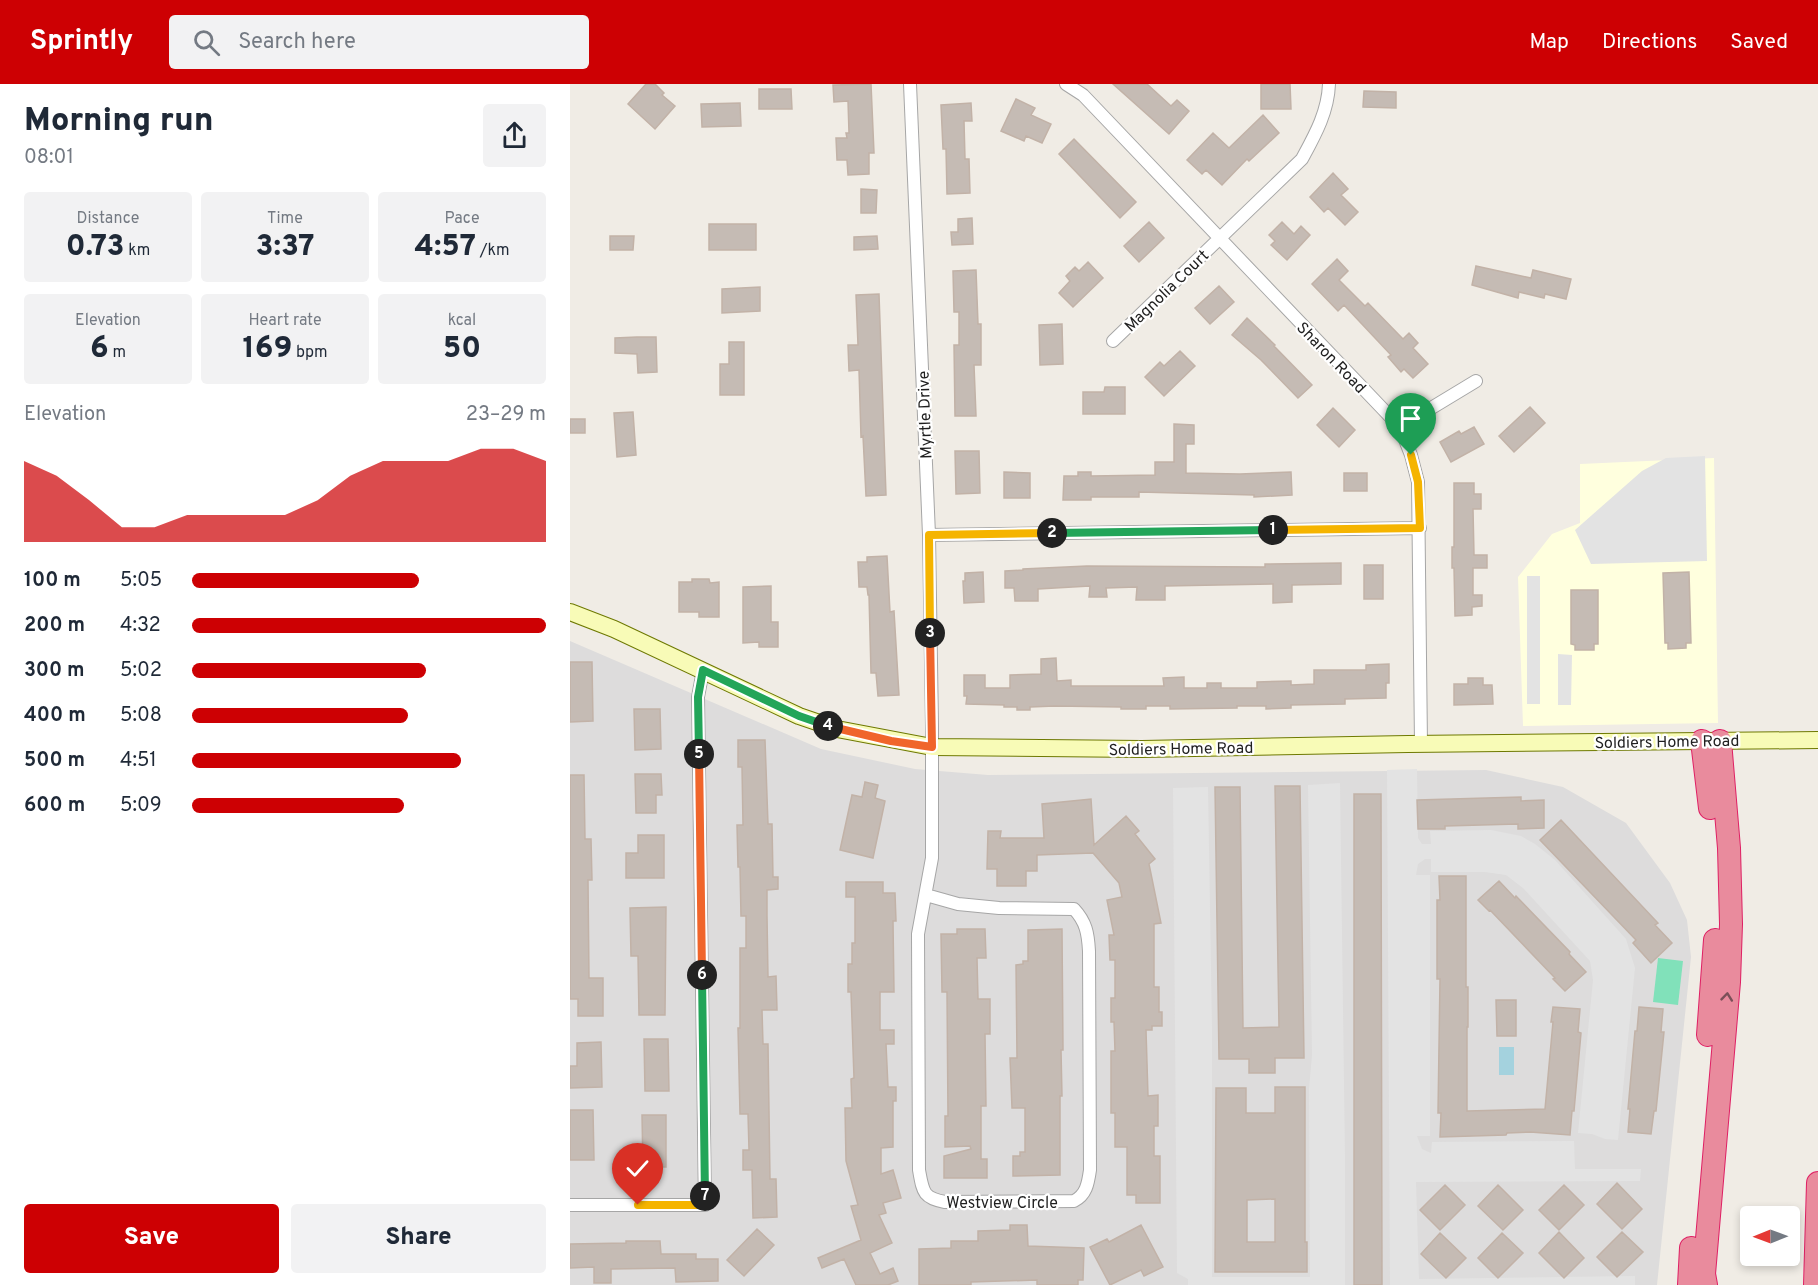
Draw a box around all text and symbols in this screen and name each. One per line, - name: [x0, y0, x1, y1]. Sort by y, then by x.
- search box: [169, 15, 589, 69]
- text: Sprintly: [30, 24, 133, 60]
- icon: search: [190, 26, 223, 59]
- text: Search here: [238, 29, 356, 56]
- text: Map: [1529, 29, 1569, 56]
- text: Directions: [1602, 29, 1697, 56]
- text: Saved: [1730, 29, 1788, 56]
- text: Morning run: [24, 101, 214, 143]
- button: share: [483, 104, 546, 167]
- text: 08:01: [24, 145, 74, 171]
- text: Distance: [77, 209, 139, 229]
- text: Time: [267, 209, 303, 229]
- text: Pace: [444, 209, 480, 229]
- text: 0.73: [66, 229, 124, 266]
- text: 3:37: [255, 229, 315, 266]
- text: 4:57: [414, 229, 476, 266]
- text: km: [124, 241, 150, 261]
- text: /km: [476, 241, 510, 261]
- street label: Magnolia Court: [1121, 246, 1214, 337]
- text: Elevation: [75, 311, 141, 331]
- text: Heart rate: [248, 311, 322, 331]
- text: kcal: [448, 311, 476, 331]
- street label: Sharon Road: [1291, 318, 1370, 398]
- text: 6: [90, 331, 109, 368]
- text: 169: [242, 331, 292, 368]
- text: 50: [443, 331, 481, 368]
- text: m: [109, 343, 126, 363]
- text: bpm: [292, 343, 328, 363]
- street label: Myrtle Drive: [914, 371, 938, 459]
- pin: [1385, 393, 1436, 455]
- text: Elevation: [24, 402, 106, 428]
- text: 23–29 m: [466, 402, 546, 428]
- icon: arrive: [1394, 402, 1427, 435]
- pin: 1: [1258, 515, 1288, 545]
- pin: 2: [1037, 518, 1067, 548]
- text: 1: [1270, 520, 1276, 540]
- text: 2: [1047, 523, 1057, 543]
- text: 100 m: [24, 568, 81, 594]
- text: 5:05: [120, 568, 162, 594]
- text: 200 m: [24, 613, 85, 639]
- text: 4:32: [120, 613, 161, 639]
- pin: 3: [915, 618, 945, 648]
- text: 3: [925, 623, 935, 643]
- text: 300 m: [24, 658, 85, 684]
- text: 5:02: [120, 658, 162, 684]
- text: 400 m: [24, 703, 86, 729]
- text: 5:08: [120, 703, 162, 729]
- pin: 4: [813, 711, 843, 741]
- text: 4: [823, 716, 833, 736]
- street label: Soldiers Home Road: [1594, 732, 1740, 754]
- pin: 5: [684, 739, 714, 769]
- street label: Soldiers Home Road: [1108, 739, 1254, 761]
- text: 5: [694, 744, 704, 764]
- text: 500 m: [24, 748, 85, 774]
- text: 4:51: [120, 748, 157, 774]
- text: 600 m: [24, 793, 85, 819]
- text: 5:09: [120, 793, 162, 819]
- pin: 6: [687, 960, 717, 990]
- text: 6: [697, 965, 707, 985]
- one-way arrow: [1720, 992, 1733, 1001]
- pin: [612, 1143, 663, 1205]
- icon: check: [621, 1152, 654, 1185]
- pin: 7: [690, 1181, 720, 1211]
- text: 7: [701, 1186, 709, 1206]
- street label: Westview Circle: [946, 1194, 1058, 1214]
- button: Save: [24, 1204, 279, 1273]
- button: Share: [291, 1204, 546, 1273]
- north arrow: [1740, 1206, 1800, 1266]
- map controls: [1740, 1206, 1800, 1266]

